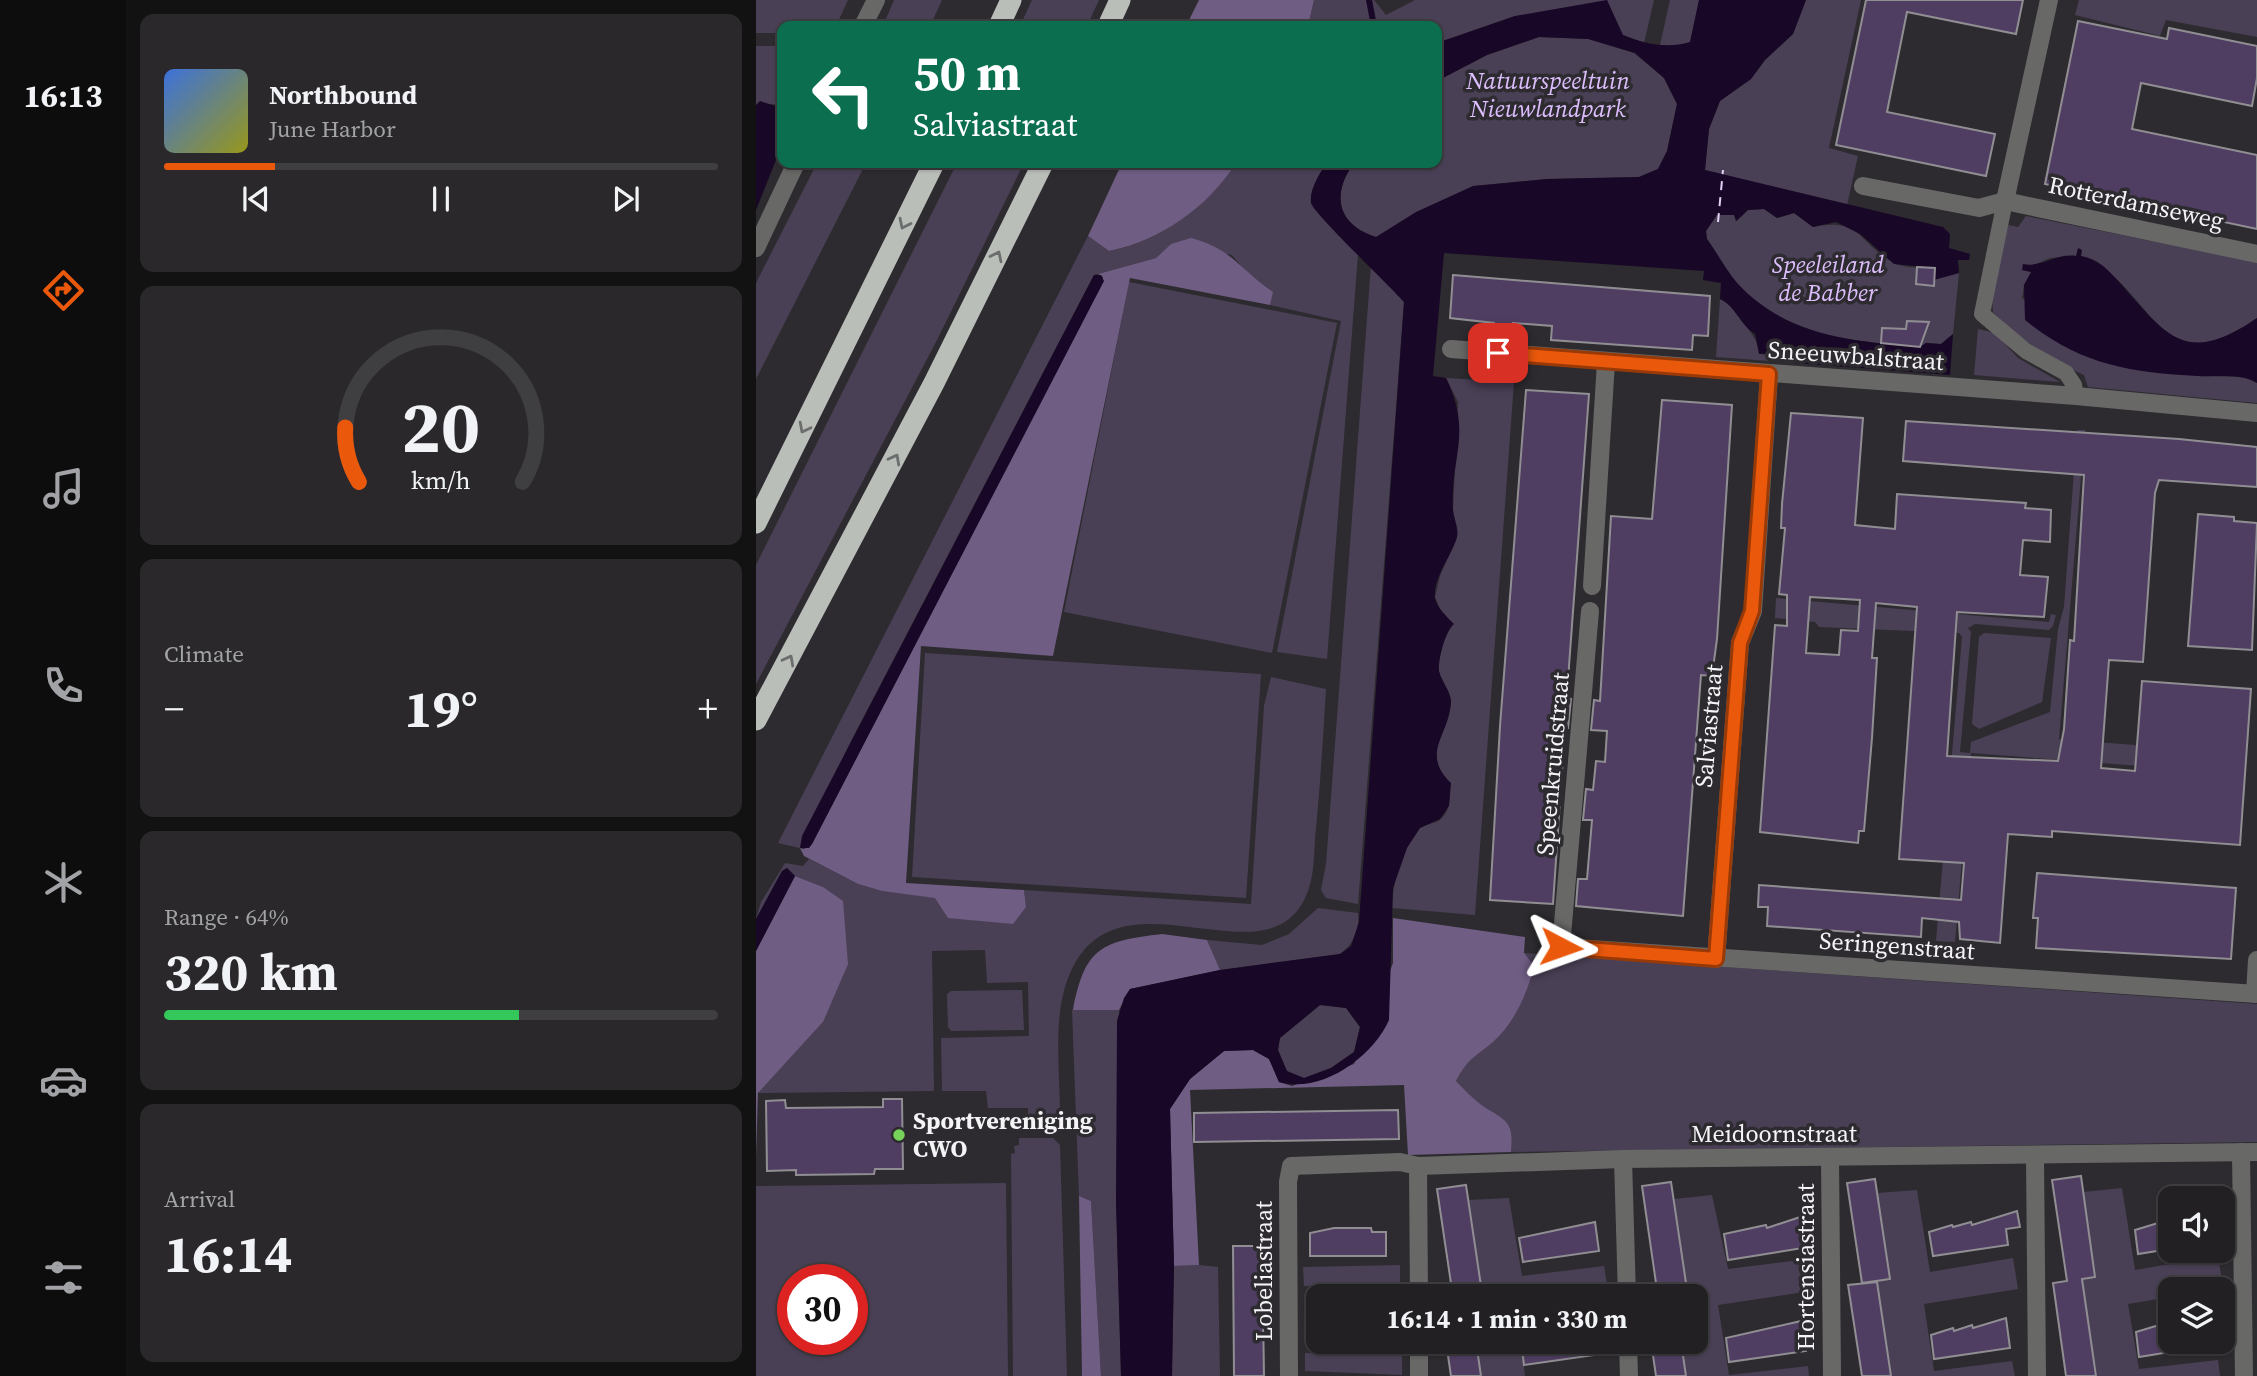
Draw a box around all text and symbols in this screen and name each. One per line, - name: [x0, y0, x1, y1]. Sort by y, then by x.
- text: 50 m: [913, 39, 1021, 106]
- icon: left: [798, 49, 889, 140]
- park label: Natuurspeeltuin Nieuwlandpark: [1465, 64, 1630, 125]
- text: 16:13: [24, 74, 102, 118]
- text: Northbound: [269, 77, 417, 113]
- text: Salviastraat: [913, 103, 1077, 147]
- text: June Harbor: [269, 113, 396, 145]
- street label: Rotterdamseweg: [2045, 168, 2227, 237]
- icon: previous: [237, 180, 275, 218]
- icon: pause: [422, 180, 460, 218]
- icon: next: [607, 180, 645, 218]
- one-way arrow: [898, 217, 912, 229]
- park label: Speeleiland de Babber: [1772, 248, 1885, 309]
- one-way arrow: [989, 251, 1003, 263]
- icon: directions: [39, 266, 88, 315]
- pin: [1468, 323, 1528, 383]
- street label: Sneeuwbalstraat: [1767, 333, 1945, 378]
- icon: arrive: [1479, 334, 1517, 372]
- text: 20: [402, 377, 480, 476]
- one-way arrow: [798, 421, 812, 433]
- one-way arrow: [886, 454, 900, 466]
- text: km/h: [411, 462, 471, 496]
- icon: music: [39, 464, 88, 513]
- text: Climate: [164, 638, 244, 670]
- one-way arrow: [780, 655, 794, 667]
- icon: phone: [39, 661, 88, 710]
- street label: Salviastraat: [1687, 663, 1730, 789]
- street label: Speenkruidstraat: [1528, 671, 1577, 857]
- text: 19°: [404, 673, 478, 744]
- text: −: [164, 683, 184, 735]
- text: +: [698, 683, 718, 735]
- icon: climate: [39, 858, 88, 907]
- text: Range · 64%: [164, 901, 289, 933]
- position arrow: [1524, 910, 1598, 984]
- street label: Seringenstraat: [1818, 924, 1976, 967]
- text: 320 km: [164, 936, 338, 1007]
- icon: car: [39, 1056, 88, 1105]
- place label: Sportvereniging CWO: [913, 1104, 1093, 1165]
- street label: Meidoornstraat: [1691, 1117, 1857, 1150]
- marker: Sportvereniging CWO: [891, 1127, 907, 1143]
- text: Arrival: [164, 1183, 235, 1215]
- street label: Hortensiastraat: [1789, 1183, 1822, 1350]
- map controls: [2158, 1186, 2235, 1354]
- button: sound: [2158, 1186, 2235, 1263]
- street label: Lobeliastraat: [1247, 1201, 1280, 1341]
- text: 16:14: [164, 1218, 292, 1289]
- icon: filters: [39, 1253, 88, 1302]
- speed limit sign: 30: [777, 1264, 868, 1355]
- button: layers: [2158, 1277, 2235, 1354]
- text: 16:14 · 1 min · 330 m: [1387, 1301, 1627, 1337]

